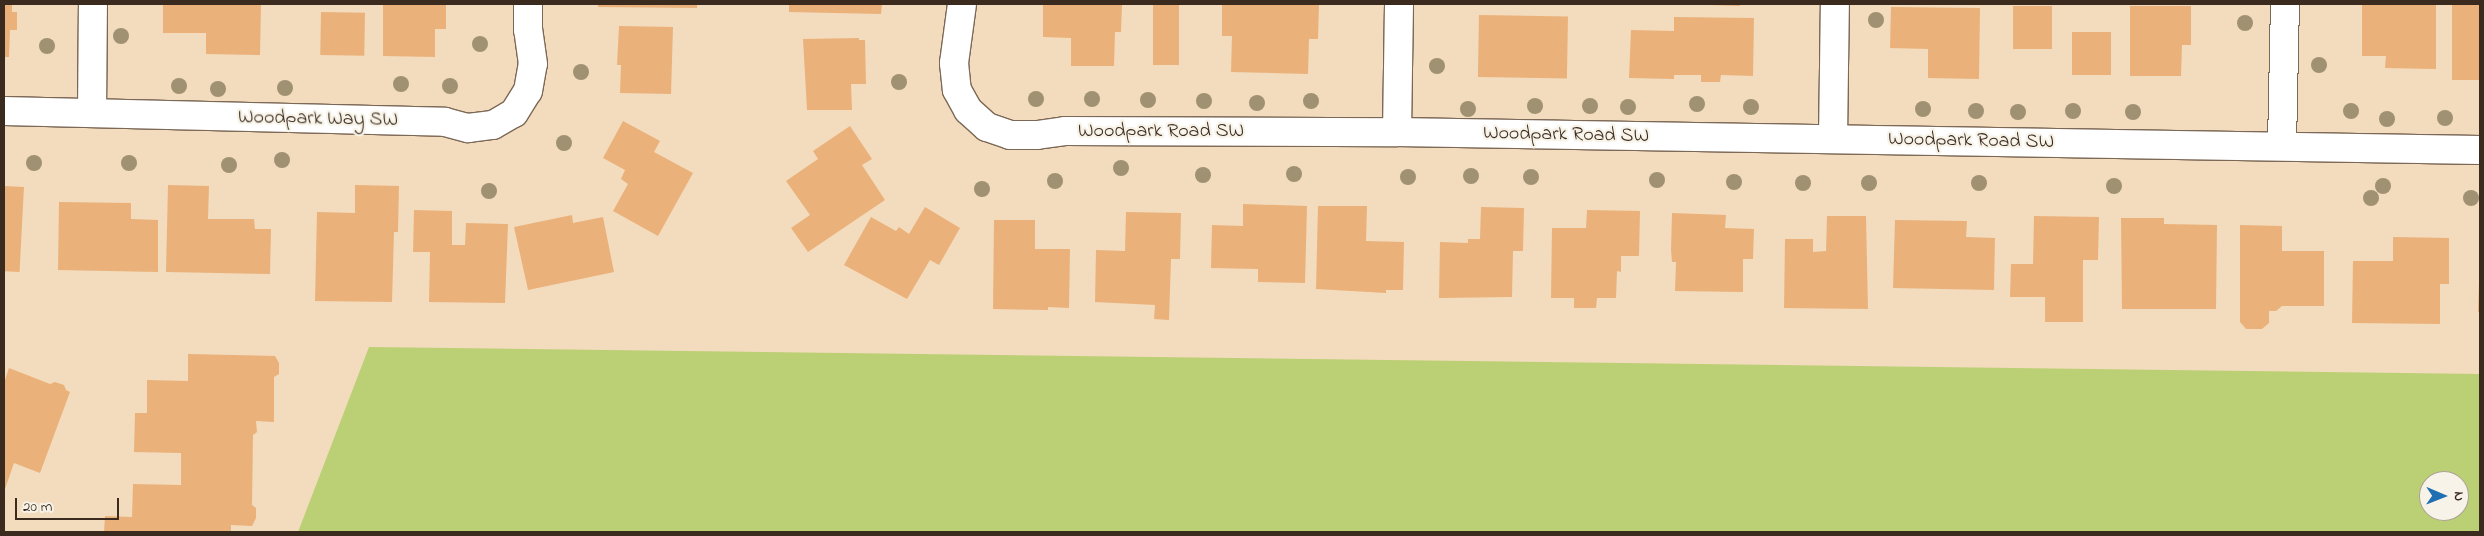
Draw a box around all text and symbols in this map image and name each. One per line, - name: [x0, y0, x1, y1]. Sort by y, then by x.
- street label: Woodpark Way SW: [238, 106, 398, 132]
- street label: Woodpark Road SW: [1078, 119, 1244, 143]
- street label: Woodpark Road SW: [1483, 122, 1649, 148]
- street label: Woodpark Road SW: [1888, 128, 2054, 154]
- north arrow: [2419, 471, 2469, 521]
- scale bar: [18, 488, 121, 520]
- text: N: [2448, 491, 2469, 501]
- text: 20 m: [23, 496, 52, 518]

